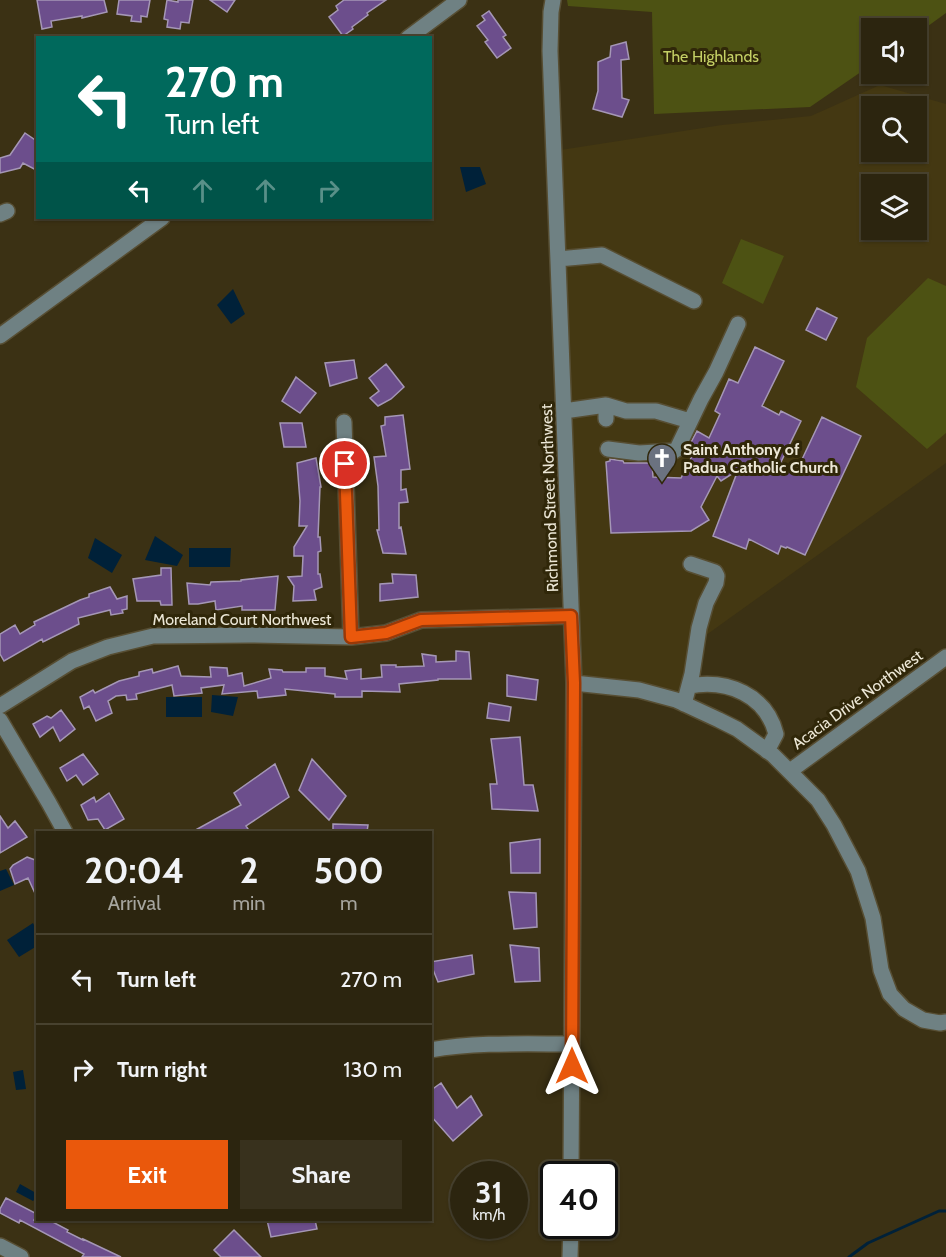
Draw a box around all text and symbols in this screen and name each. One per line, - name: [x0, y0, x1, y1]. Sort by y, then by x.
- map controls: [861, 18, 927, 240]
- button: sound: [861, 18, 927, 84]
- park label: The Highlands: [663, 47, 759, 66]
- text: 270 m: [165, 56, 284, 108]
- icon: left: [66, 60, 144, 138]
- button: search: [861, 96, 927, 162]
- text: Turn left: [165, 108, 259, 141]
- icon: left: [123, 174, 156, 207]
- icon: ahead: [186, 174, 219, 207]
- icon: ahead: [249, 174, 282, 207]
- icon: right: [312, 174, 345, 207]
- button: layers: [861, 174, 927, 240]
- street label: Richmond Street Northwest: [537, 403, 562, 592]
- pin: [319, 438, 370, 489]
- place label: Saint Anthony of Padua Catholic Church: [683, 440, 838, 477]
- church icon: Saint Anthony of Padua Catholic Church: [646, 442, 678, 484]
- icon: arrive: [328, 447, 361, 480]
- street label: Moreland Court Northwest: [153, 610, 332, 629]
- street label: Acacia Drive Northwest: [788, 645, 927, 753]
- text: 20:04: [84, 848, 184, 892]
- text: 2: [240, 848, 259, 892]
- text: 500: [314, 848, 384, 892]
- text: Arrival: [108, 891, 161, 915]
- text: min: [233, 891, 266, 915]
- text: m: [340, 891, 358, 915]
- icon: left: [66, 963, 99, 996]
- text: Turn left: [117, 966, 196, 993]
- text: 270 m: [340, 966, 402, 993]
- position arrow: [540, 1034, 604, 1098]
- icon: right: [66, 1053, 99, 1086]
- text: Turn right: [117, 1056, 207, 1083]
- text: 130 m: [343, 1056, 402, 1083]
- button: Exit: [66, 1140, 228, 1209]
- button: Share: [240, 1140, 402, 1209]
- speed limit sign: 40: [540, 1161, 618, 1239]
- text: 31: [475, 1174, 503, 1211]
- text: km/h: [473, 1206, 505, 1224]

